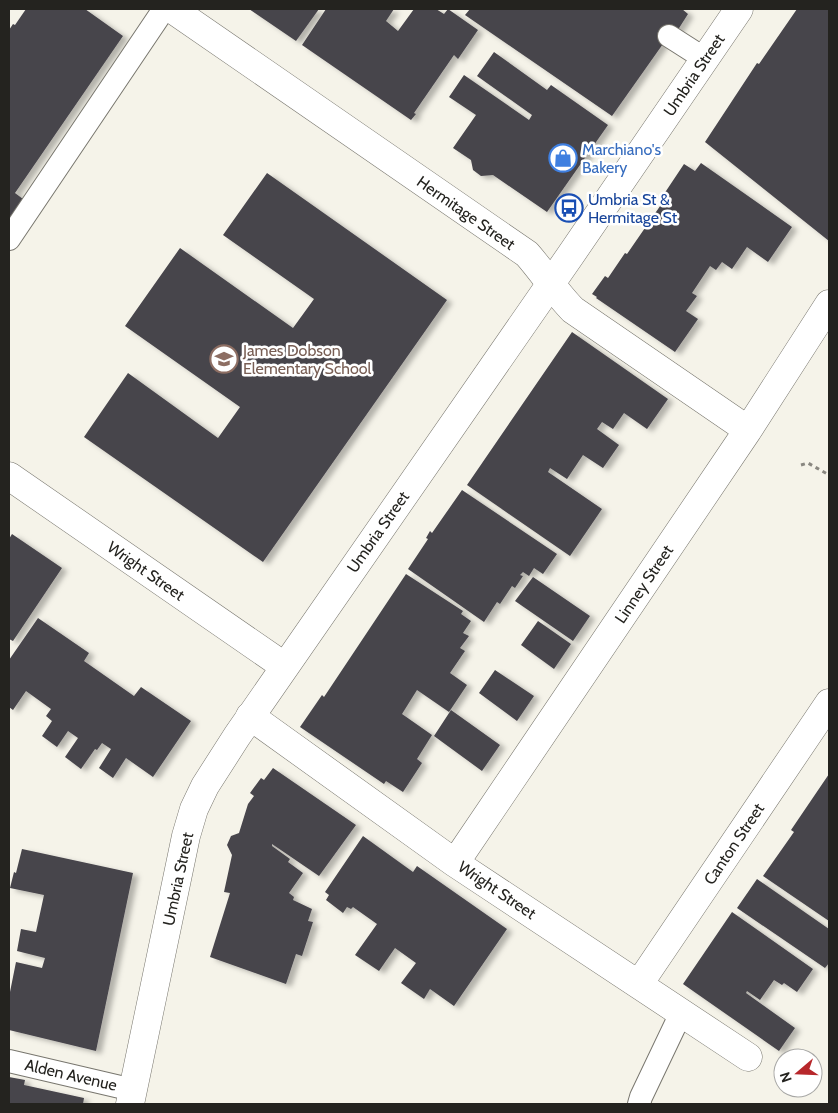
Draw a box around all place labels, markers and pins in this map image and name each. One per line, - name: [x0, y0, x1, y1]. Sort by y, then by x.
- place label: Marchiano's Bakery: [582, 140, 661, 177]
- shop icon: Marchiano's Bakery: [548, 143, 578, 173]
- place label: Umbria St & Hermitage St: [588, 190, 678, 227]
- bus stop icon: Umbria St & Hermitage St: [554, 193, 584, 223]
- place label: James Dobson Elementary School: [242, 341, 371, 378]
- school or university icon: James Dobson Elementary School: [209, 344, 239, 374]

